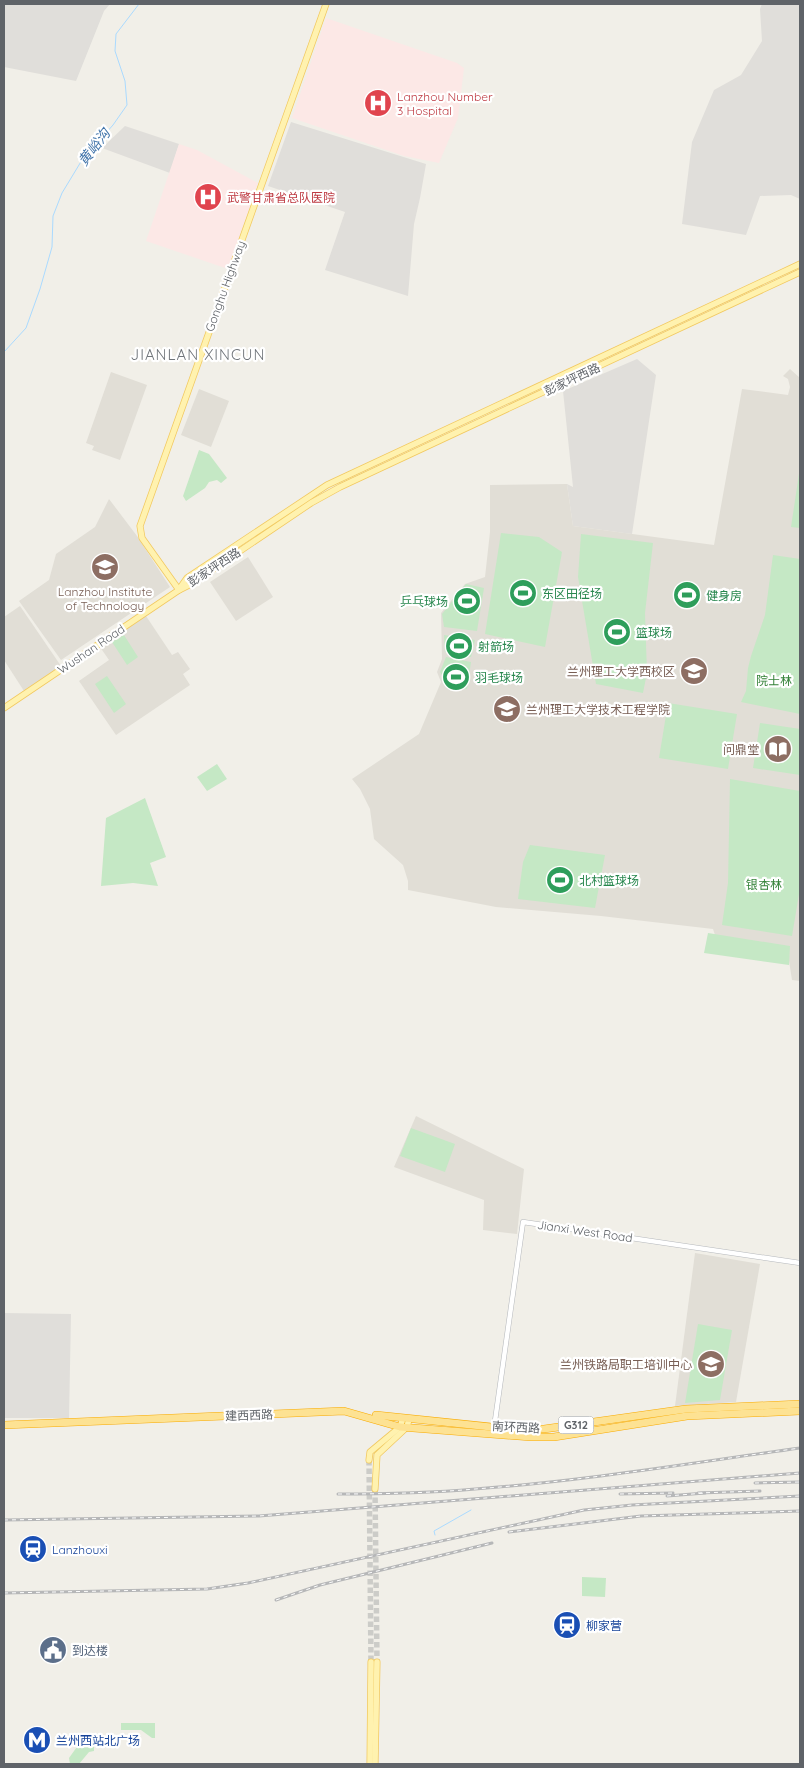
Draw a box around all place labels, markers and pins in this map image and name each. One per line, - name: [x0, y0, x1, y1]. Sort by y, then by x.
- hospital icon: Lanzhou Number 3 Hospital: [363, 88, 393, 118]
- place label: Lanzhou Number 3 Hospital: [397, 89, 493, 118]
- hospital icon: 武警甘肃省总队医院: [193, 182, 223, 212]
- place label: 武警甘肃省总队医院: [227, 190, 335, 205]
- school or university icon: Lanzhou Institute of Technology: [90, 552, 120, 582]
- sports icon: 东区田径场: [508, 578, 538, 608]
- sports icon: 健身房: [672, 580, 702, 610]
- place label: Lanzhou Institute of Technology: [58, 584, 152, 613]
- sports icon: 乒乓球场: [452, 586, 482, 616]
- place label: 东区田径场: [542, 586, 602, 601]
- place label: 健身房: [706, 588, 742, 603]
- place label: 乒乓球场: [400, 594, 448, 609]
- sports icon: 篮球场: [602, 617, 632, 647]
- place label: 篮球场: [636, 625, 672, 640]
- sports icon: 射箭场: [444, 631, 474, 661]
- place label: 射箭场: [478, 639, 514, 654]
- school or university icon: 兰州理工大学西校区: [679, 656, 709, 686]
- sports icon: 羽毛球场: [441, 662, 471, 692]
- place label: 兰州理工大学西校区: [567, 664, 675, 679]
- place label: 羽毛球场: [475, 670, 523, 685]
- school or university icon: 兰州理工大学技术工程学院: [492, 694, 522, 724]
- place label: 兰州理工大学技术工程学院: [526, 702, 670, 717]
- library icon: 问鼎堂: [763, 734, 793, 764]
- place label: 问鼎堂: [723, 742, 759, 757]
- sports icon: 北村篮球场: [545, 865, 575, 895]
- place label: 北村篮球场: [579, 873, 639, 888]
- school or university icon: 兰州铁路局职工培训中心: [696, 1349, 726, 1379]
- place label: 兰州铁路局职工培训中心: [560, 1357, 692, 1372]
- station icon: Lanzhouxi: [18, 1534, 48, 1564]
- place label: Lanzhouxi: [52, 1542, 108, 1557]
- station icon: 柳家营: [552, 1610, 582, 1640]
- place label: 柳家营: [586, 1618, 622, 1633]
- public building icon: 到达楼: [38, 1635, 68, 1665]
- place label: 到达楼: [72, 1643, 108, 1658]
- metro station icon: 兰州西站北广场: [22, 1725, 52, 1755]
- place label: 兰州西站北广场: [56, 1733, 140, 1748]

